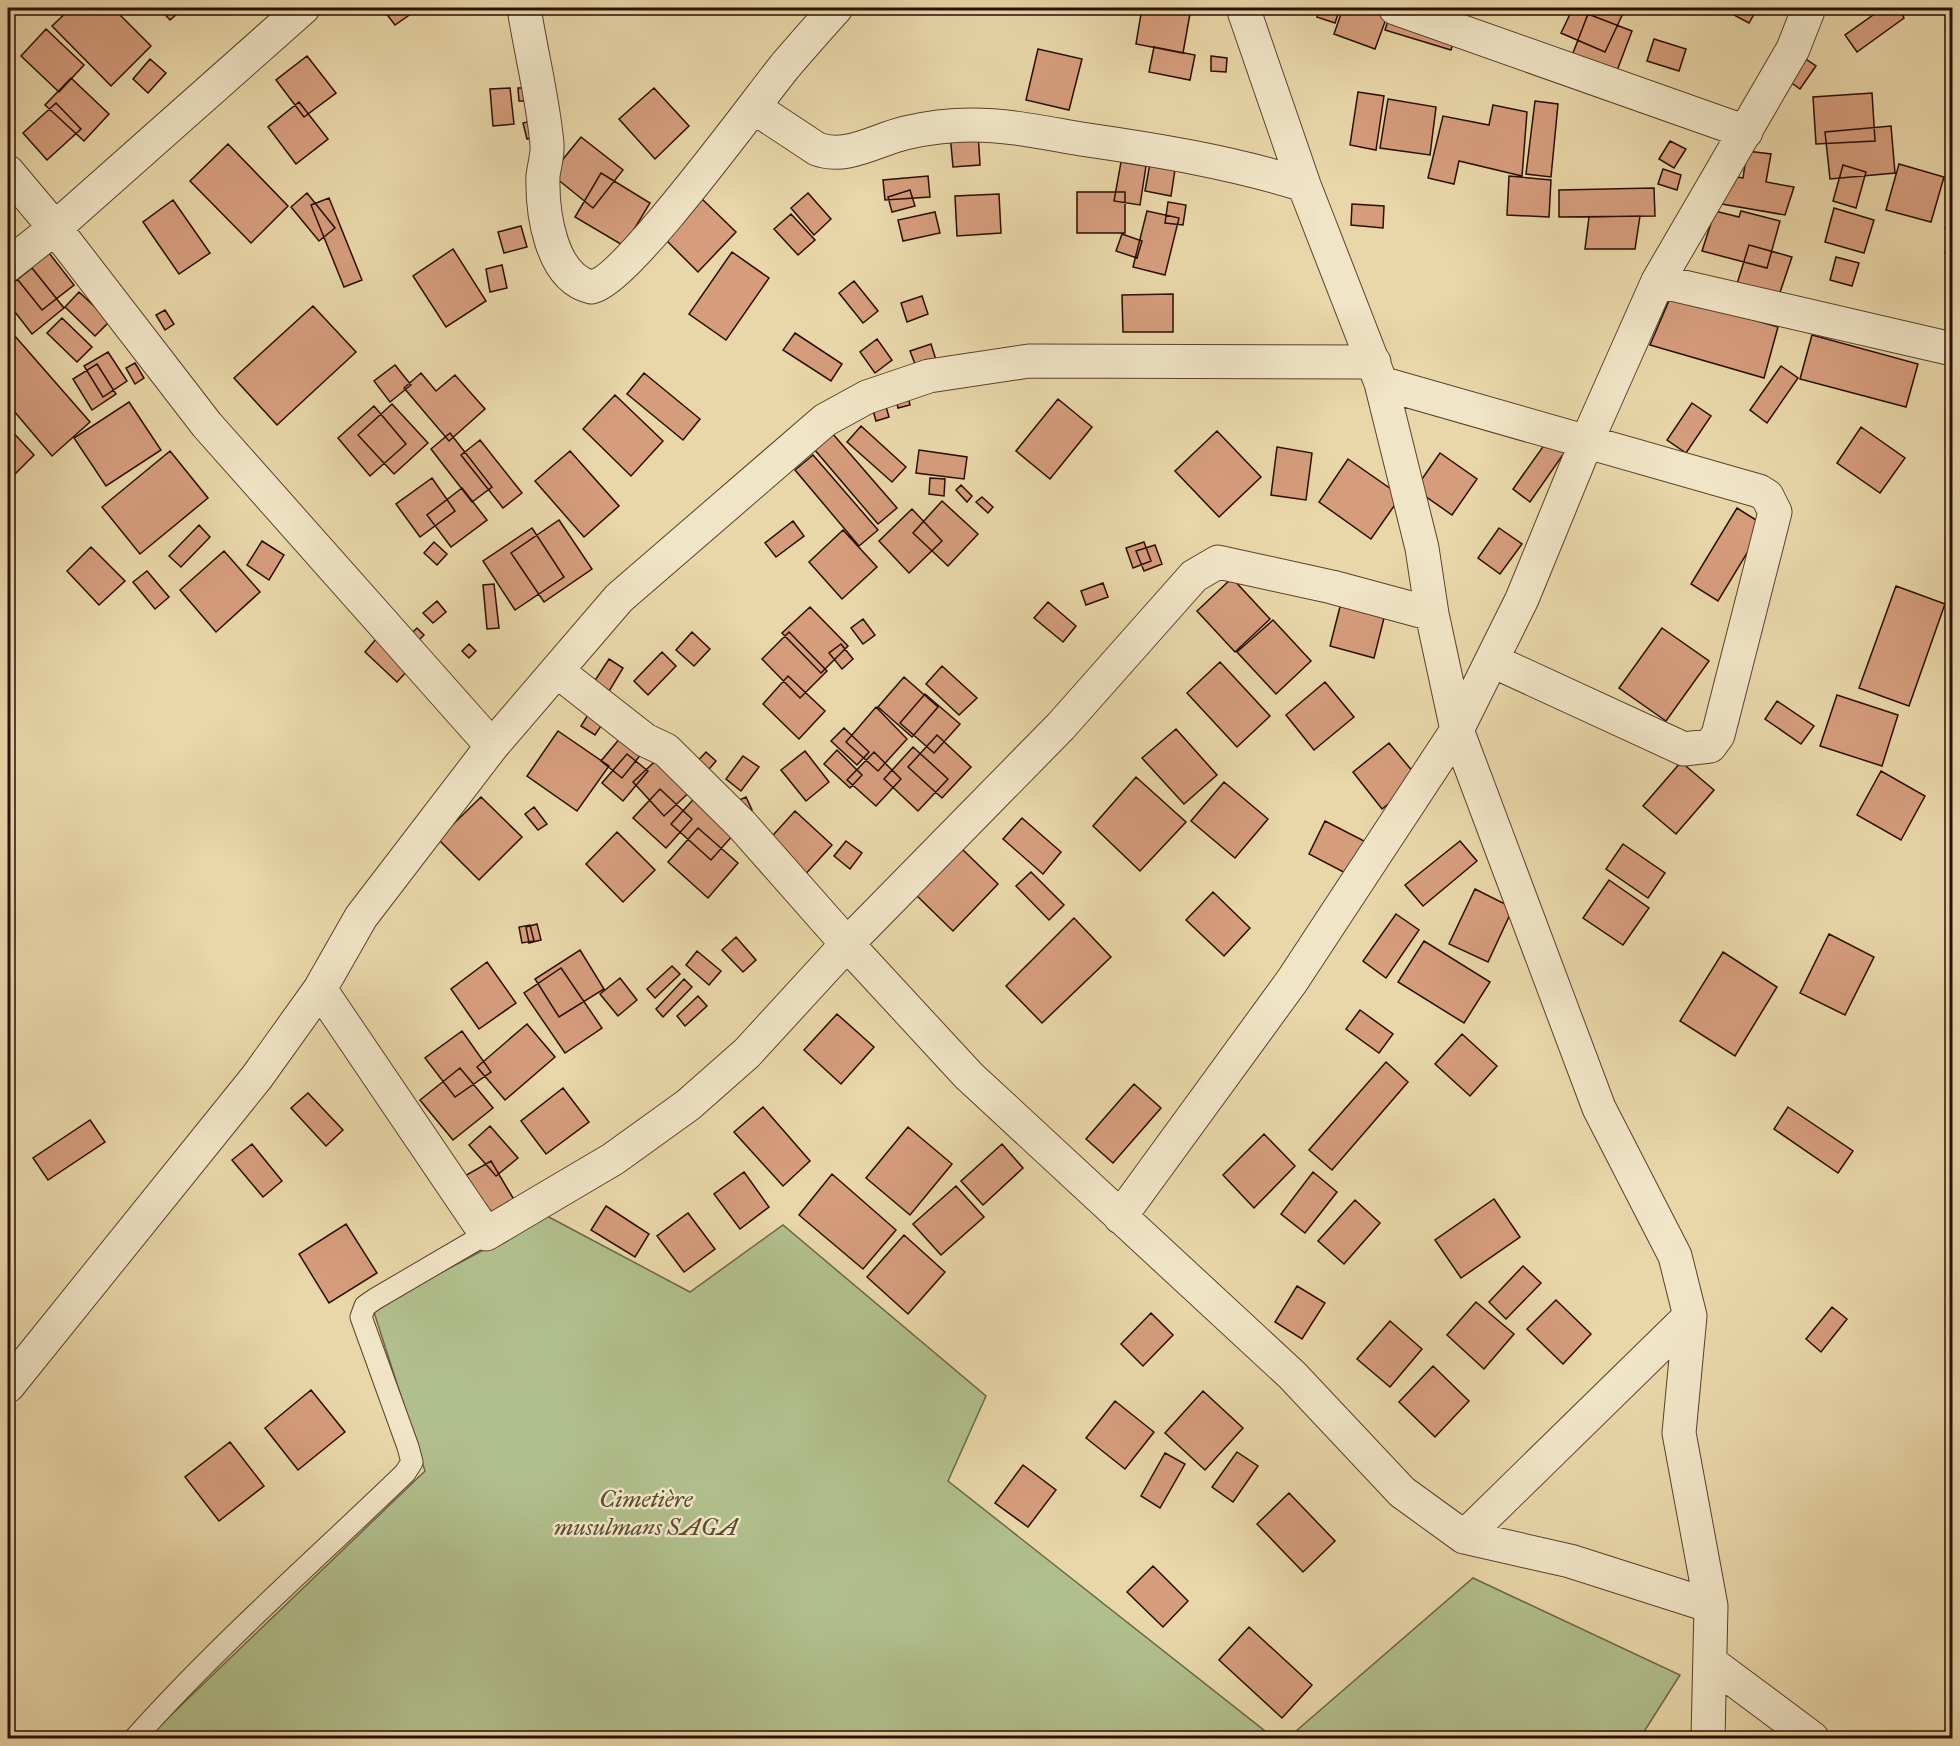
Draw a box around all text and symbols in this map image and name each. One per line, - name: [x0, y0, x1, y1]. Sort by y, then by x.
- park label: Cimetière musulmans SAGA: [554, 1484, 739, 1542]

